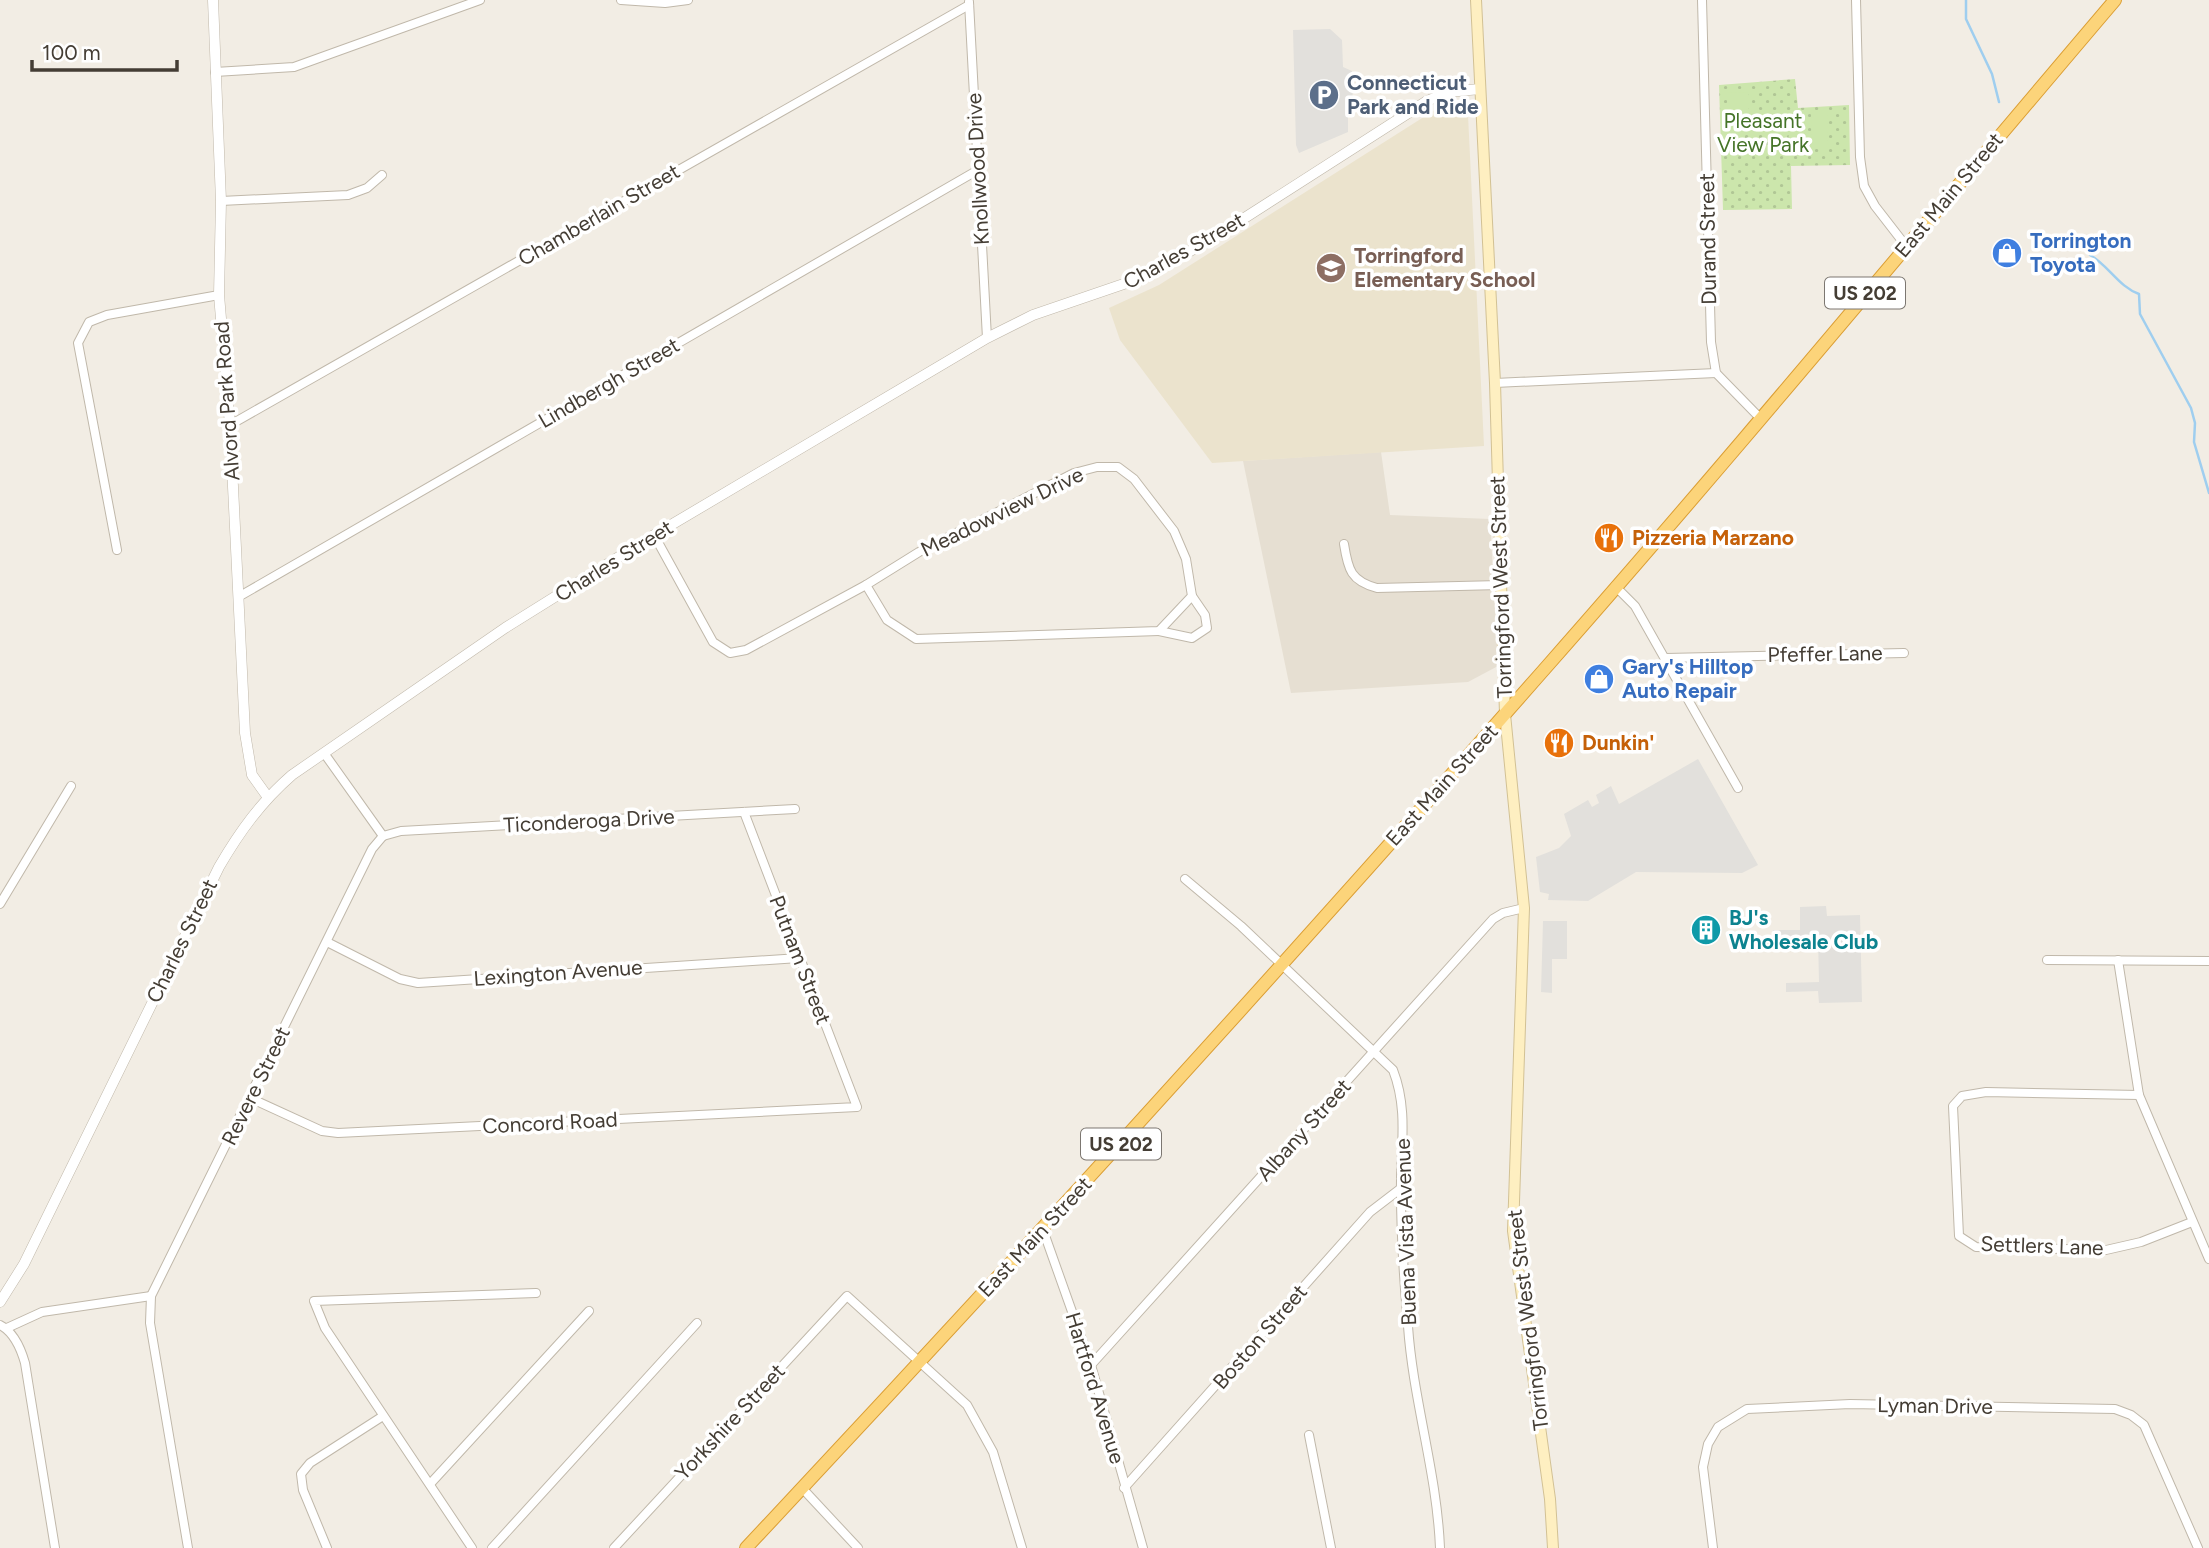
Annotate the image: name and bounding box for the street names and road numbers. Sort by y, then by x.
street label: Knollwood Drive [961,92,994,246]
street label: East Main Street [1889,127,2008,262]
street label: Chamberlain Street [514,158,684,271]
street label: Durand Street [1694,173,1721,305]
street label: Charles Street [1119,207,1249,294]
road number: US 202 [1825,278,1905,308]
street label: Alvord Park Road [208,320,245,482]
street label: Lindbergh Street [534,332,684,433]
street label: Meadowview Drive [916,461,1087,562]
street label: Torringford West Street [1484,475,1517,699]
street label: Charles Street [550,514,677,607]
street label: Pfeffer Lane [1767,640,1883,667]
street label: East Main Street [1380,719,1503,851]
street label: Ticonderoga Drive [503,804,675,837]
street label: Charles Street [141,875,222,1007]
street label: Putnam Street [764,892,837,1028]
street label: Lexington Avenue [473,954,643,991]
street label: Revere Street [216,1022,295,1149]
street label: Albany Street [1251,1074,1356,1186]
street label: Concord Road [482,1106,618,1139]
road number: US 202 [1081,1128,1161,1160]
street label: Buena Vista Avenue [1390,1138,1421,1326]
street label: East Main Street [973,1171,1097,1302]
street label: Torringford West Street [1502,1208,1553,1432]
street label: Settlers Lane [1980,1231,2104,1260]
street label: Boston Street [1207,1279,1312,1394]
street label: Hartford Avenue [1061,1309,1130,1467]
street label: Yorkshire Street [669,1358,790,1485]
street label: Lyman Drive [1877,1392,1993,1419]

